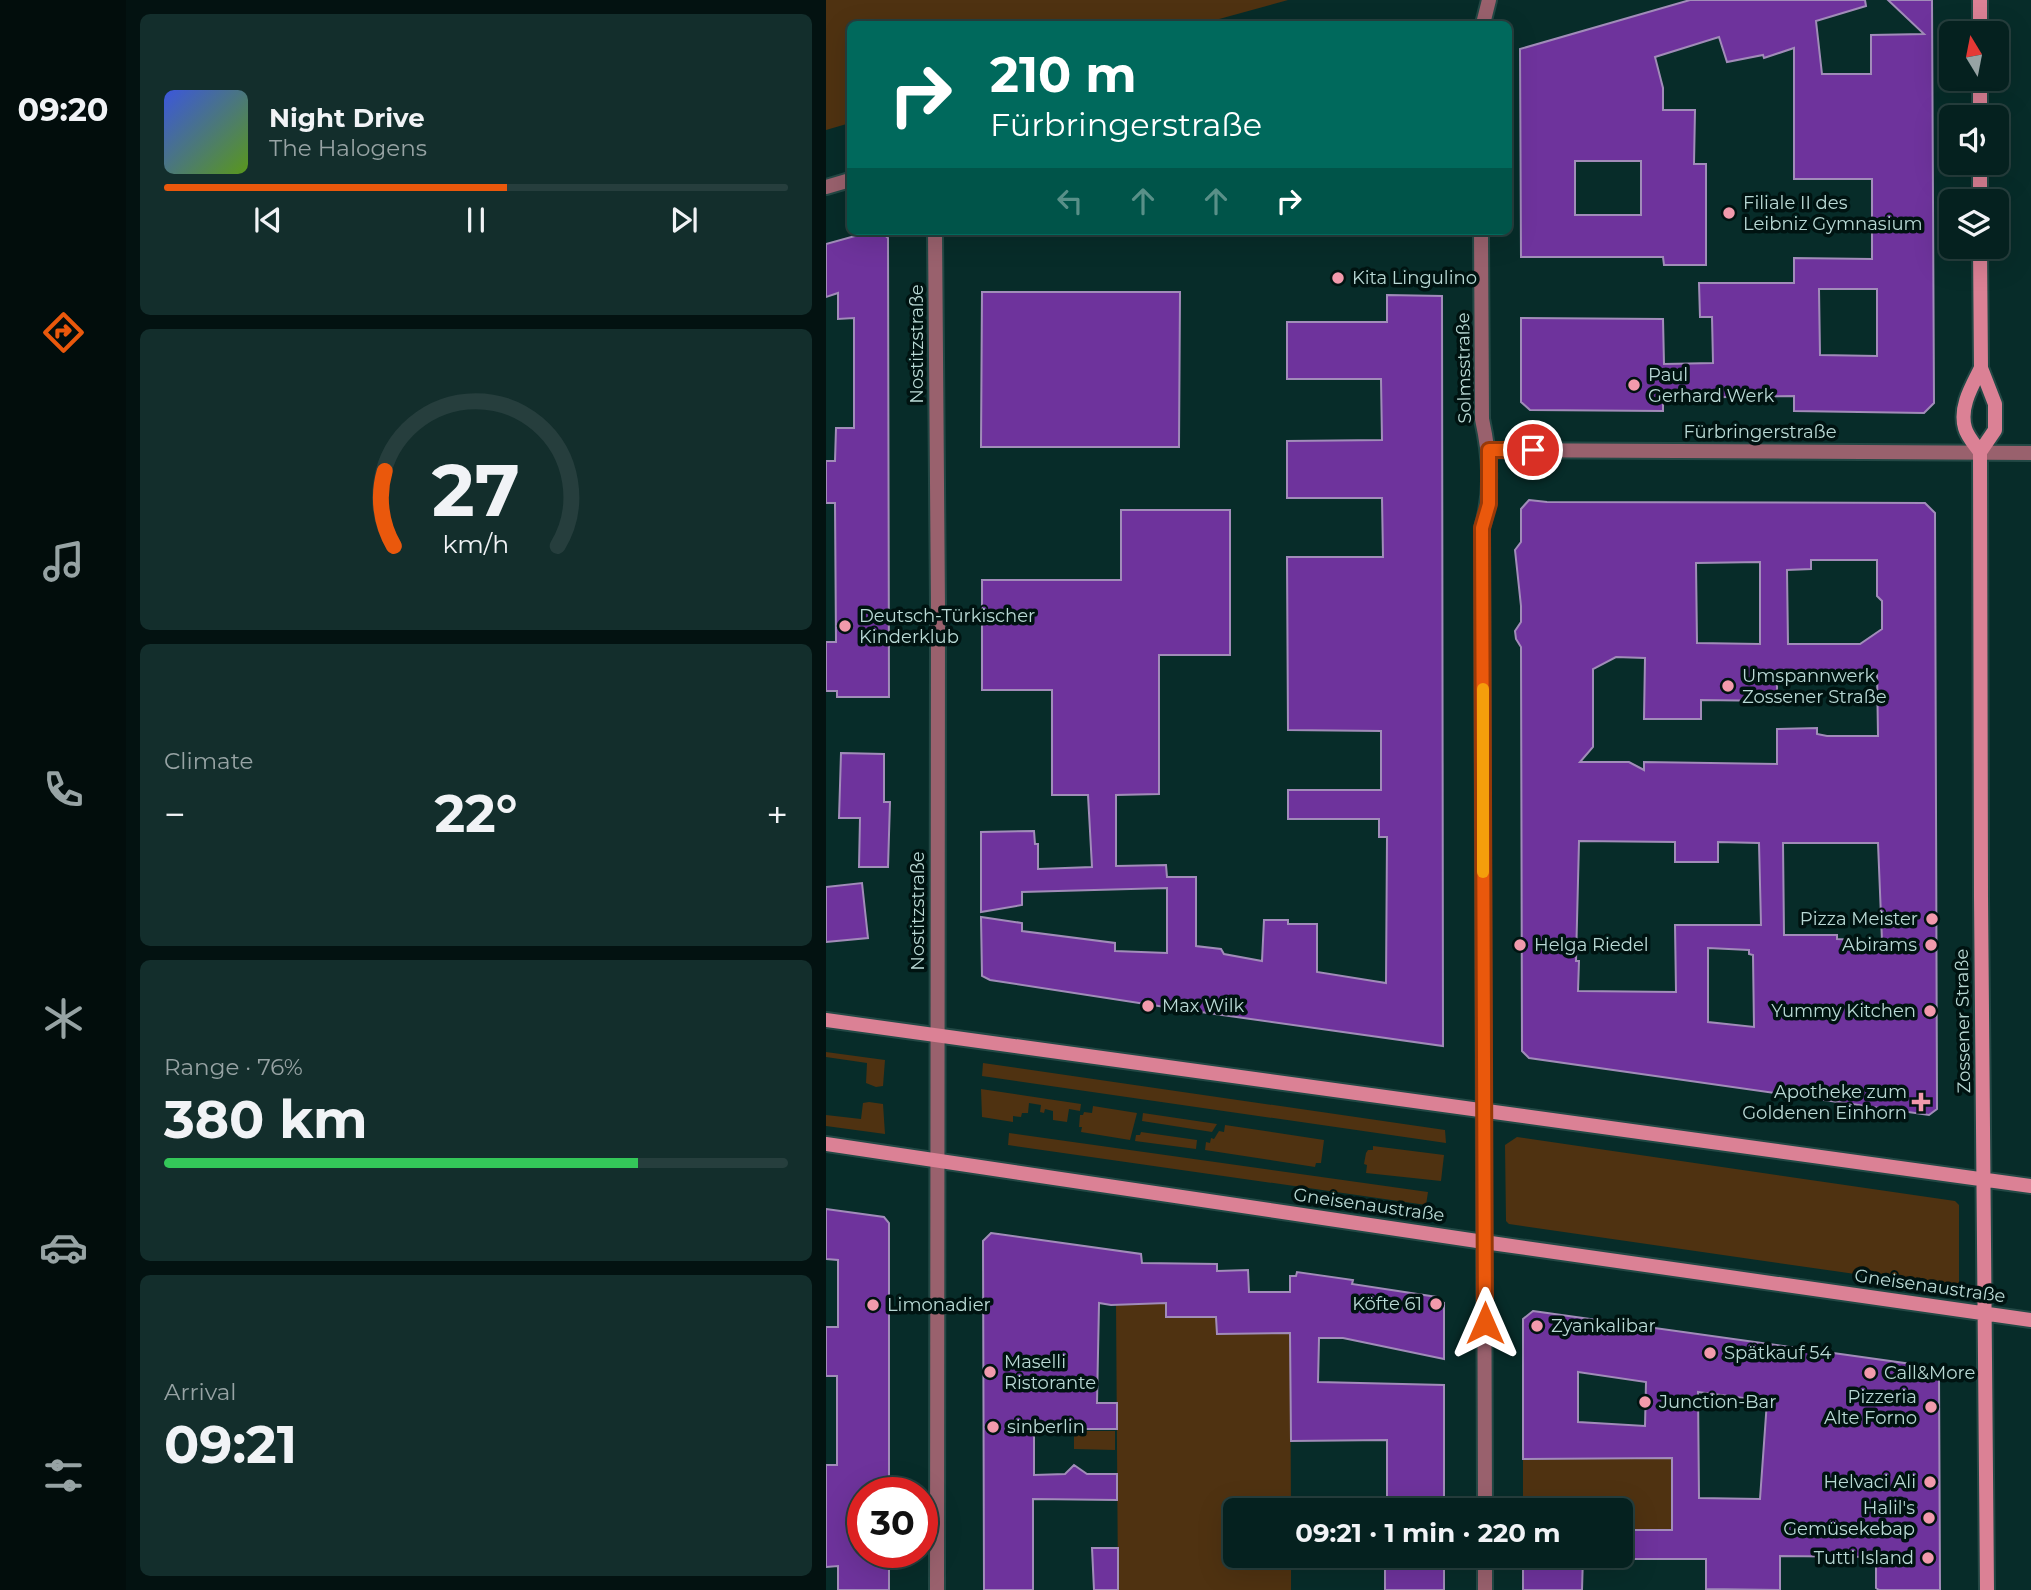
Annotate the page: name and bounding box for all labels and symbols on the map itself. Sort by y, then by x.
north arrow [1939,21,2009,91]
place label: Filiale II des Leibniz Gymnasium [1743,192,1923,235]
marker: Filiale II des Leibniz Gymnasium [1721,205,1737,221]
place label: Kita Lingulino [1352,267,1477,289]
marker: Kita Lingulino [1330,270,1346,286]
street label: Nostitzstraße [906,284,928,404]
street label: Solmsstraße [1452,312,1476,424]
place label: Paul Gerhard Werk [1648,364,1775,407]
marker: Paul Gerhard Werk [1626,377,1642,393]
pin [1503,420,1563,480]
street label: Fürbringerstraße [1683,421,1837,443]
place label: Deutsch-Türkischer Kinderklub [859,605,1035,648]
marker: Deutsch-Türkischer Kinderklub [837,618,853,634]
place label: Umspannwerk Zossener Straße [1742,665,1887,708]
marker: Umspannwerk Zossener Straße [1720,678,1736,694]
street label: Nostitzstraße [907,851,929,971]
place label: Pizza Meister [1800,908,1918,930]
marker: Pizza Meister [1924,911,1940,927]
place label: Helga Riedel [1534,934,1649,956]
place label: Abirams [1842,934,1917,956]
marker: Helga Riedel [1512,937,1528,953]
marker: Abirams [1923,937,1939,953]
street label: Zossener Straße [1951,948,1975,1093]
place label: Max Wilk [1162,995,1245,1017]
marker: Max Wilk [1140,998,1156,1014]
place label: Yummy Kitchen [1771,1000,1916,1022]
marker: Yummy Kitchen [1922,1003,1938,1019]
place label: Apotheke zum Goldenen Einhorn [1742,1081,1907,1124]
marker: Apotheke zum Goldenen Einhorn [1913,1094,1929,1110]
street label: Gneisenaustraße [1292,1183,1446,1227]
street label: Gneisenaustraße [1853,1264,2007,1308]
position arrow [1448,1286,1522,1360]
place label: Köfte 61 [1352,1293,1422,1315]
place label: Limonadier [887,1294,991,1316]
marker: Köfte 61 [1428,1296,1444,1312]
marker: Limonadier [865,1297,881,1313]
place label: Zyankalibar [1551,1315,1656,1337]
marker: Zyankalibar [1529,1318,1545,1334]
place label: Spätkauf 54 [1724,1342,1831,1364]
marker: Spätkauf 54 [1702,1345,1718,1361]
place label: Maselli Ristorante [1004,1351,1096,1394]
place label: Call&More [1884,1362,1975,1384]
marker: Maselli Ristorante [982,1364,998,1380]
marker: Call&More [1862,1365,1878,1381]
place label: Pizzeria Alte Forno [1824,1386,1917,1429]
place label: Junction-Bar [1658,1391,1776,1413]
marker: Junction-Bar [1637,1394,1653,1410]
marker: Pizzeria Alte Forno [1923,1399,1939,1415]
place label: sinberlin [1007,1416,1085,1438]
marker: sinberlin [985,1419,1001,1435]
place label: Helvaci Ali [1823,1471,1916,1493]
marker: Helvaci Ali [1922,1474,1938,1490]
speed limit sign: 30 [847,1477,938,1568]
place label: Halil's Gemüsekebap [1783,1497,1915,1540]
marker: Halil's Gemüsekebap [1921,1510,1937,1526]
place label: Tutti Island [1814,1547,1914,1569]
marker: Tutti Island [1920,1550,1936,1566]

